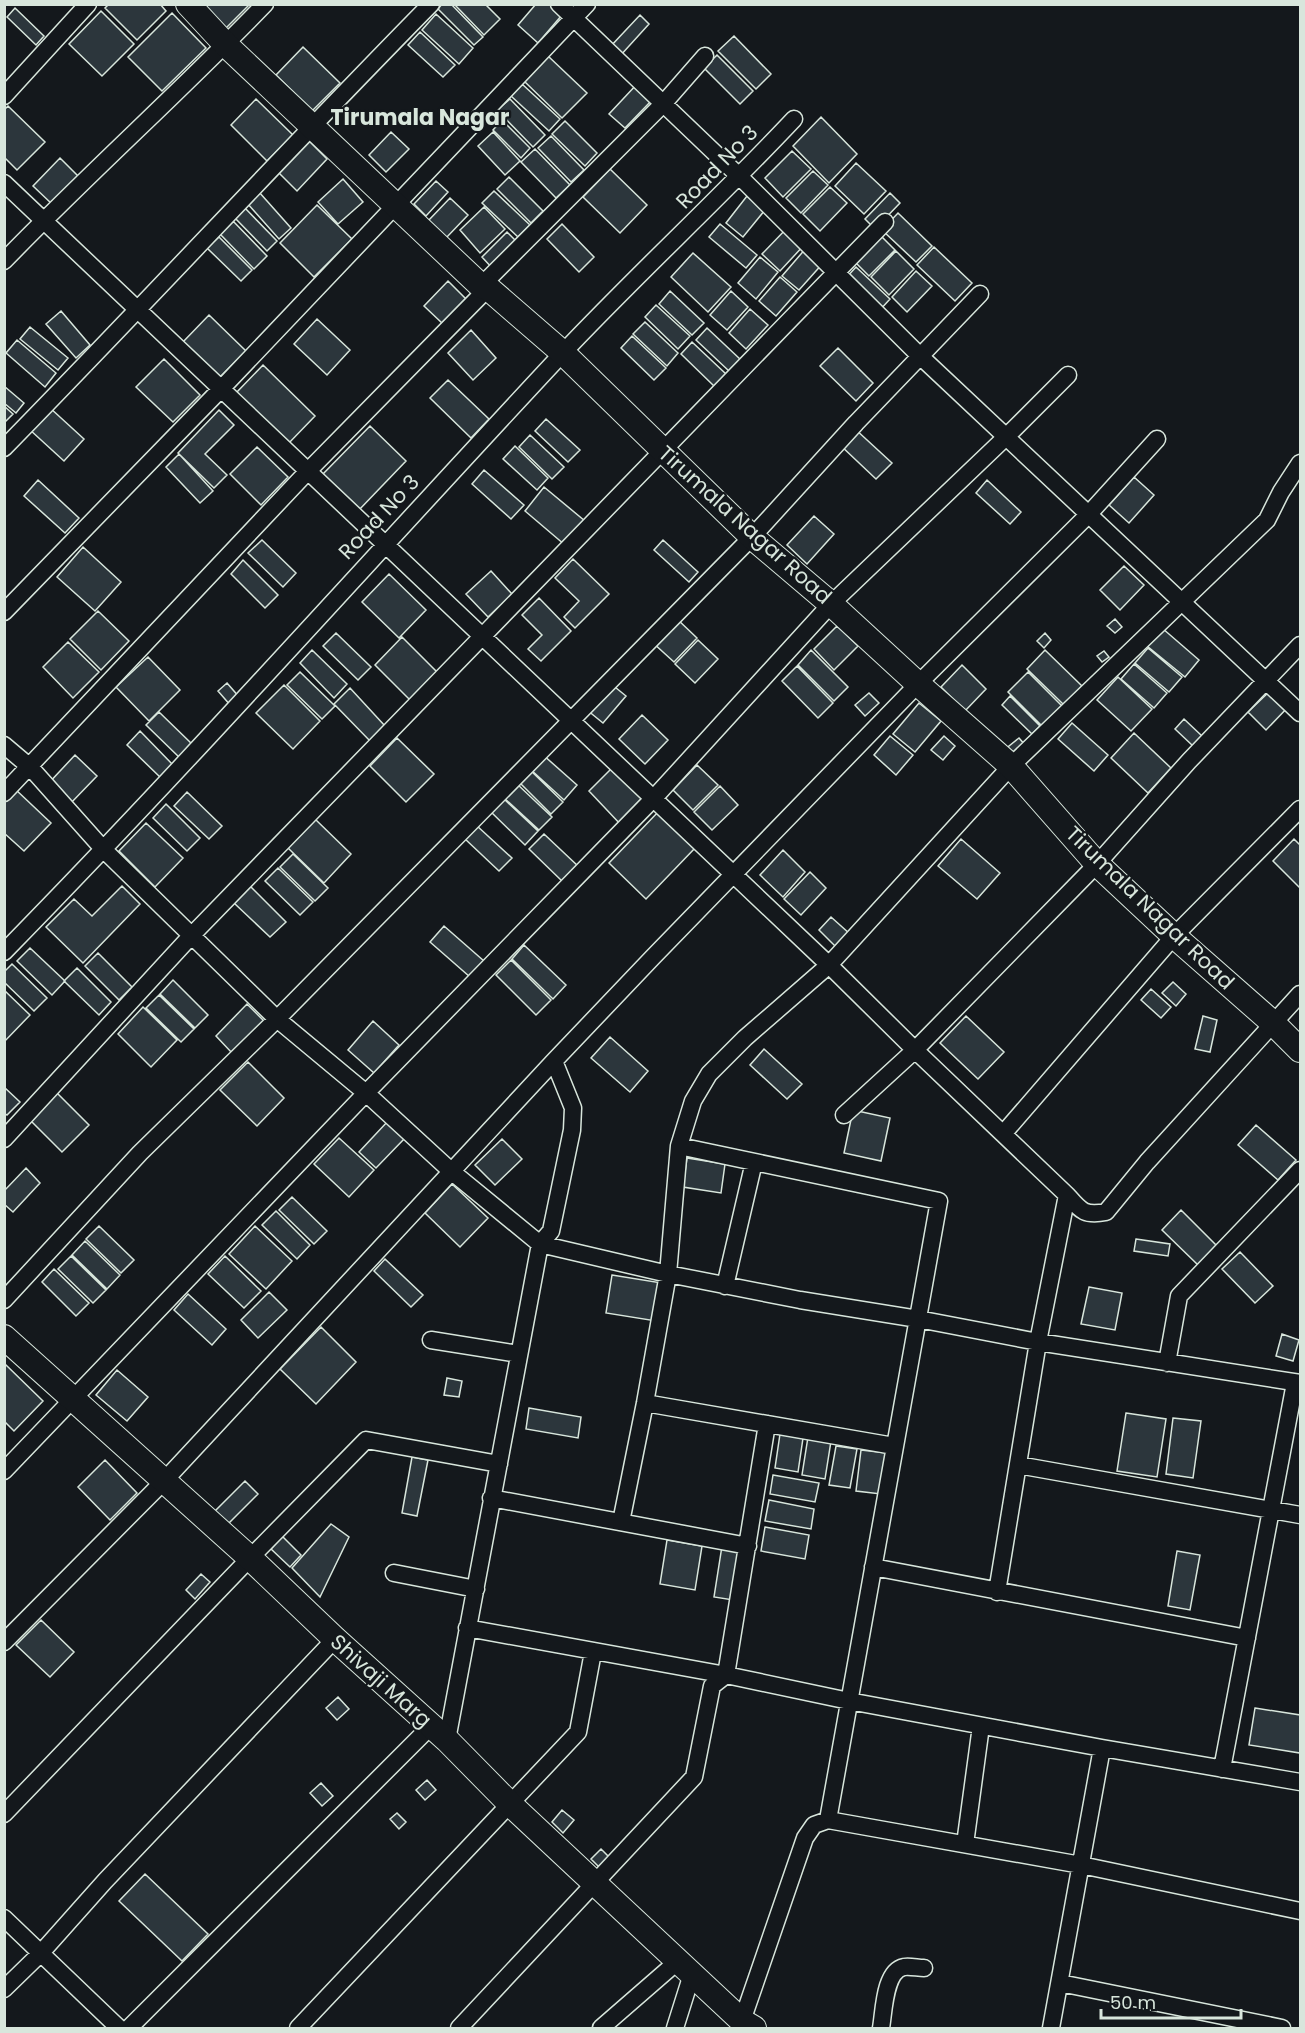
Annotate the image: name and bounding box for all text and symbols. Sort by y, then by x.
district label: Tirumala Nagar [331,102,509,133]
street label: Road No 3 [669,118,764,215]
street label: Tirumala Nagar Road [652,439,838,610]
street label: Road No 3 [332,468,426,565]
street label: Tirumala Nagar Road [1060,819,1241,996]
street label: Shivaji Marg [324,1627,438,1734]
scale bar [1101,1982,1240,2020]
text: 50 m [1110,1990,1156,2015]

